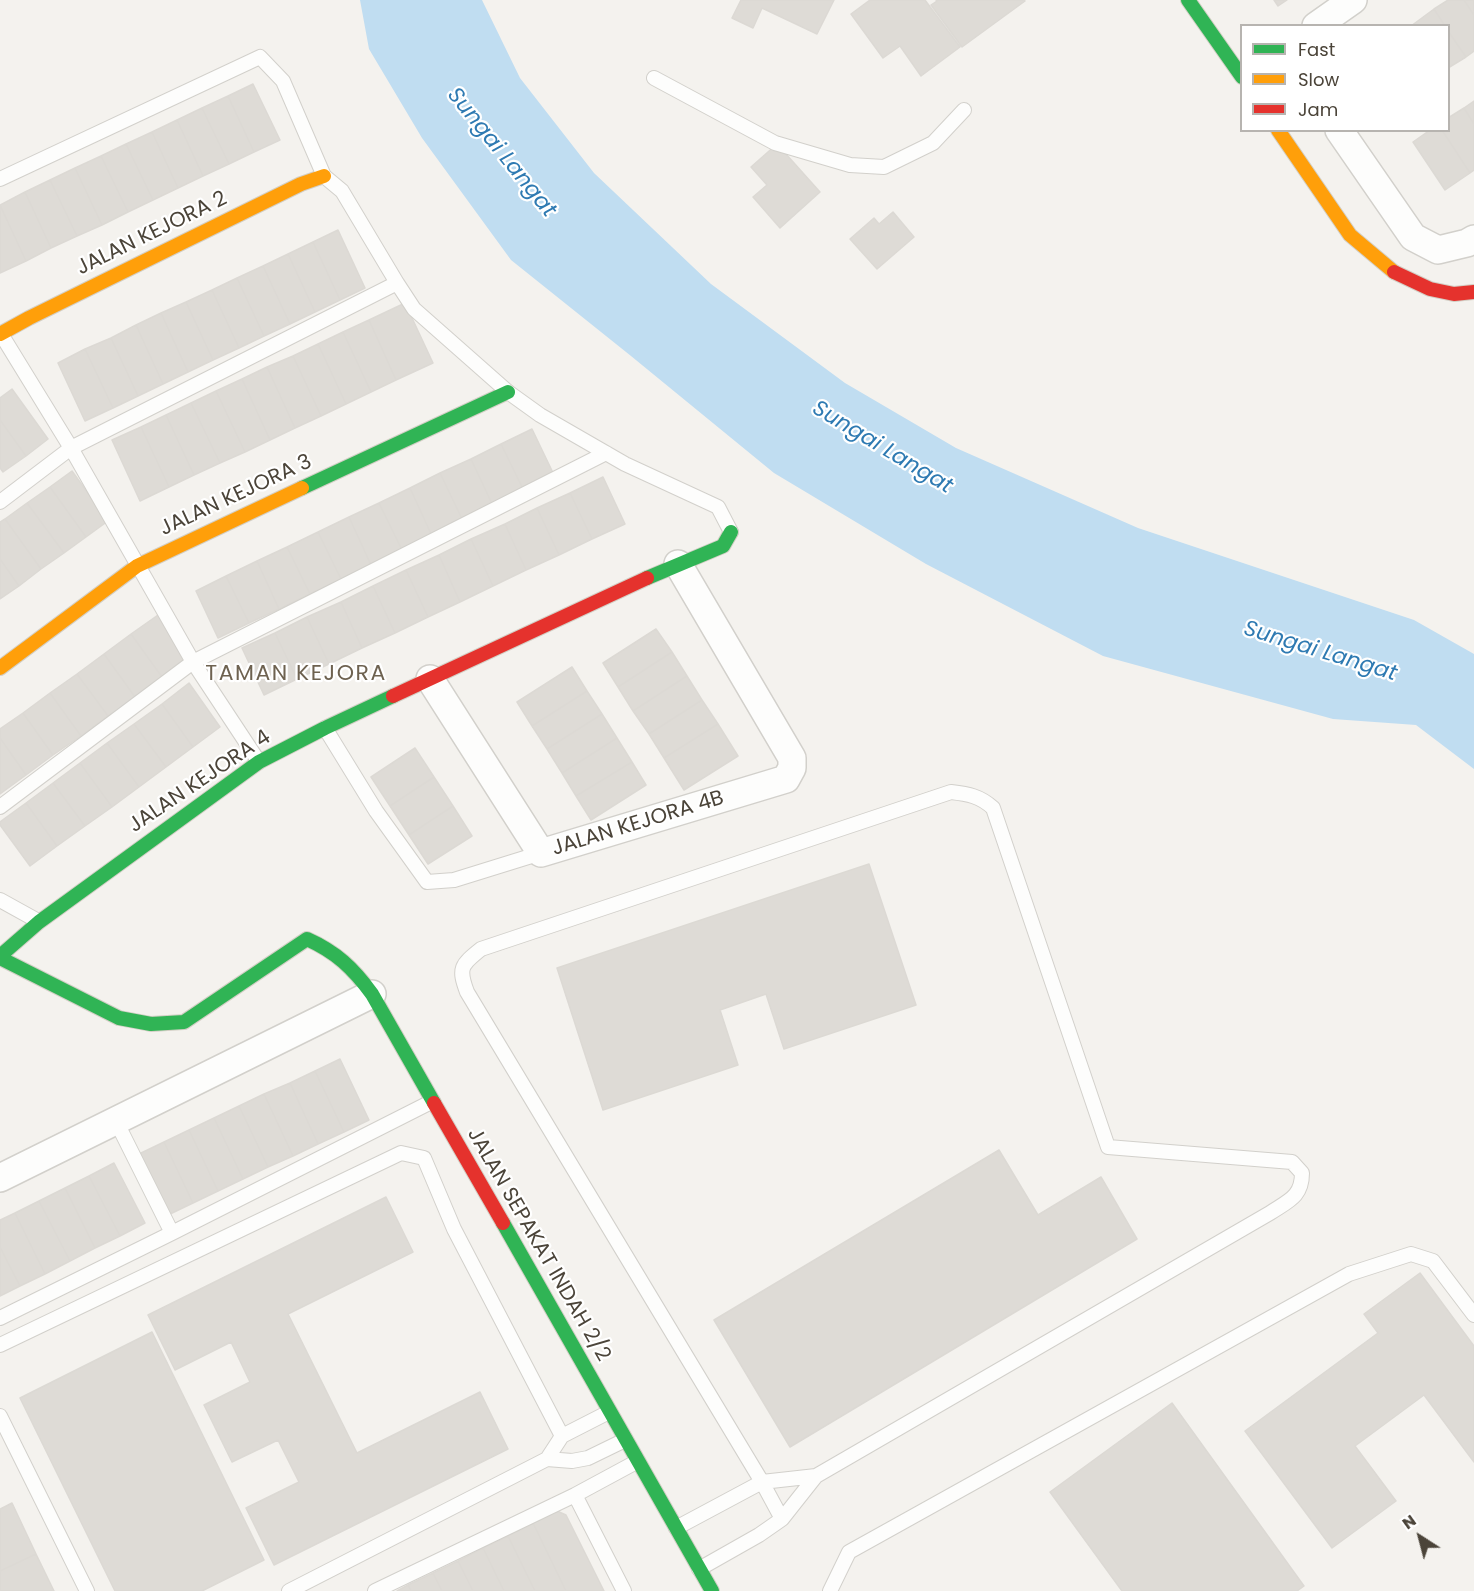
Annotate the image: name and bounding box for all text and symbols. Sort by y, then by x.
legend [1240,24,1450,132]
text: Fast [1298,37,1335,62]
text: Slow [1298,67,1339,92]
water label: Sungai Langat [441,83,561,223]
text: Jam [1298,97,1338,122]
street label: JALAN KEJORA 2 [73,187,231,281]
water label: Sungai Langat [807,396,957,500]
street label: JALAN KEJORA 3 [156,450,316,542]
water label: Sungai Langat [1240,616,1400,688]
district label: TAMAN KEJORA [205,661,387,687]
street label: JALAN KEJORA 4 [124,725,276,839]
street label: JALAN KEJORA 4B [549,786,727,862]
street label: JALAN SEPAKAT INDAH 2/2 [461,1124,615,1366]
north arrow [1390,1507,1450,1567]
text: N [1397,1509,1421,1535]

